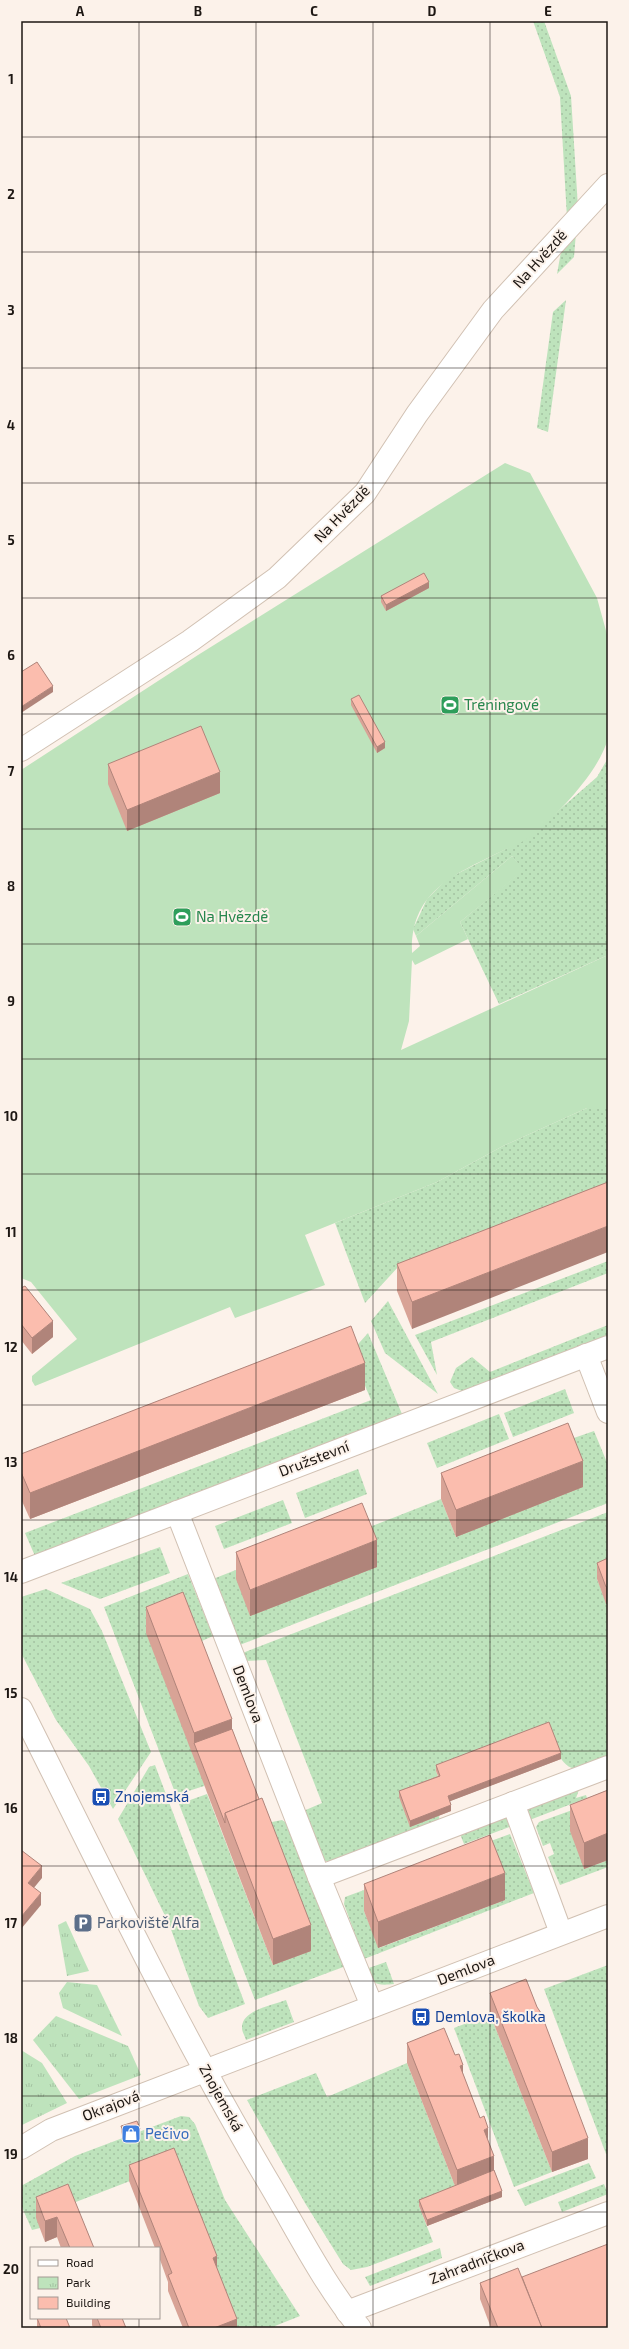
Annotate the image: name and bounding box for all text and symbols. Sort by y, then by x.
text: A [76,3,85,19]
text: B [194,3,202,19]
text: C [310,3,318,19]
text: D [428,3,437,19]
text: E [544,3,552,19]
text: 1 [8,71,14,87]
text: 2 [7,186,15,202]
street label: Na Hvězdě [508,225,570,291]
text: 3 [7,302,15,318]
text: 4 [7,417,15,433]
street label: Na Hvězdě [310,481,373,546]
text: 5 [7,532,15,548]
text: 6 [7,647,15,663]
sports icon: Tréningové [439,694,461,716]
place label: Tréningové [464,695,539,713]
text: 7 [8,763,15,779]
text: 8 [7,878,15,894]
sports icon: Na Hvězdě [171,906,193,928]
place label: Na Hvězdě [196,907,268,925]
text: 9 [7,993,15,1009]
text: 10 [4,1108,18,1124]
text: 11 [5,1224,17,1240]
text: 12 [4,1339,18,1355]
street label: Družstevní [276,1436,353,1480]
text: 13 [5,1454,18,1470]
text: 14 [4,1569,18,1585]
street label: Demlova [230,1662,268,1725]
text: 15 [5,1685,17,1701]
bus stop icon: Znojemská [90,1786,112,1808]
place label: Znojemská [115,1787,189,1806]
text: 16 [4,1800,18,1816]
parking icon: Parkoviště Alfa [72,1912,94,1934]
place label: Parkoviště Alfa [97,1913,200,1931]
text: 17 [5,1915,17,1931]
street label: Demlova [434,1950,497,1988]
bus stop icon: Demlova, školka [410,2006,432,2028]
place label: Demlova, školka [435,2007,546,2025]
text: 18 [4,2030,18,2046]
street label: Znojemská [195,2061,248,2135]
street label: Okrajová [79,2086,142,2125]
shop icon: Pečivo [120,2123,142,2145]
place label: Pečivo [145,2124,189,2142]
text: 19 [4,2146,18,2162]
street label: Zahradníčkova [427,2235,527,2287]
legend [30,2247,160,2319]
text: Road [66,2255,94,2269]
text: 20 [3,2261,19,2277]
text: Park [66,2275,91,2289]
text: Building [66,2295,111,2309]

